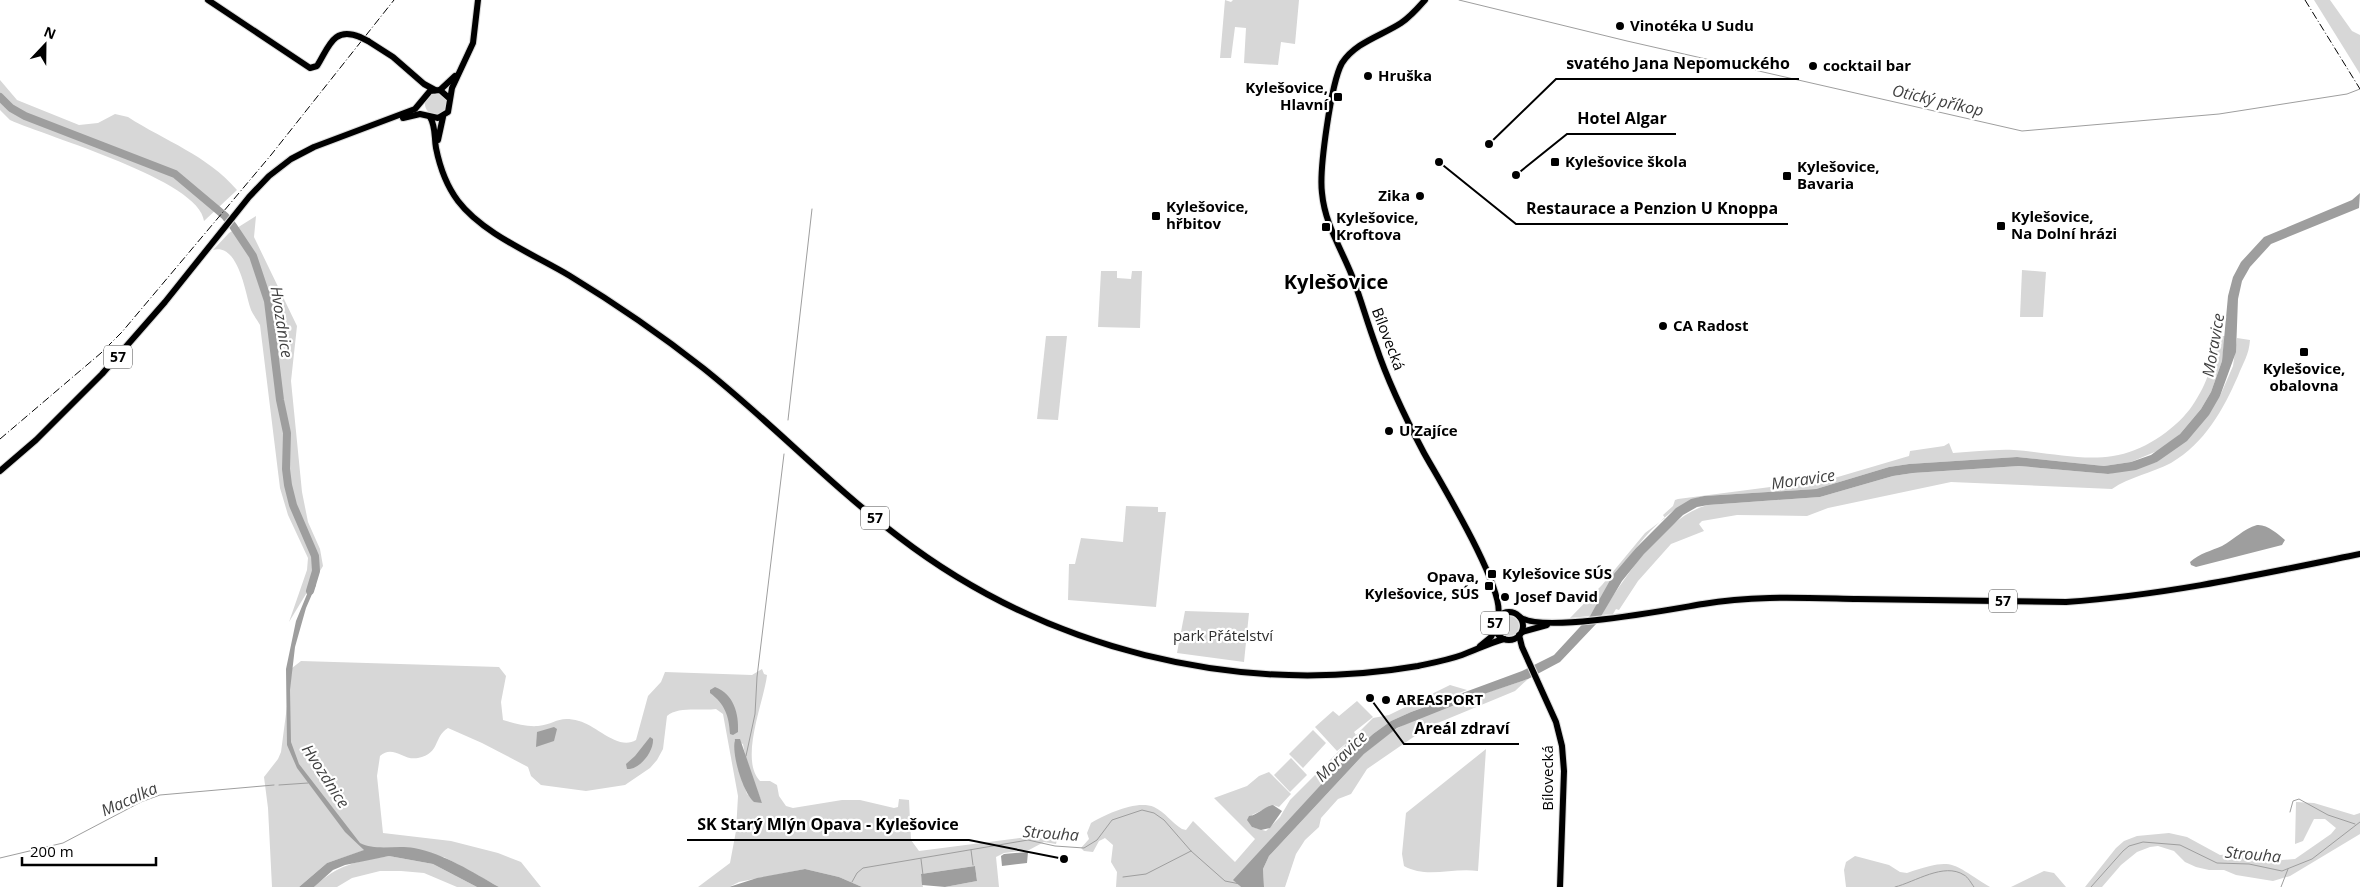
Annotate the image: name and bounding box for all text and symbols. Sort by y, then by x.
place label: Vinotéka U Sudu [1630,15,1754,35]
north arrow [20,20,70,70]
marker: Vinotéka U Sudu [1614,20,1626,32]
text: N [41,22,59,43]
callout: svatého Jana Nepomuckého [1556,48,1799,79]
text: svatého Jana Nepomuckého [1566,52,1790,74]
place label: cocktail bar [1823,55,1911,75]
marker: cocktail bar [1807,60,1819,72]
place label: Hruška [1378,65,1432,85]
marker: Hruška [1362,70,1374,82]
place label: Kylešovice, Hlavní [1245,77,1329,114]
water label: Otický příkop [1890,79,1986,121]
marker: Kylešovice, Hlavní [1332,91,1344,103]
callout: Hotel Algar [1567,103,1676,134]
text: Hotel Algar [1577,107,1667,129]
place label: Kylešovice škola [1565,151,1687,171]
marker: Kylešovice škola [1549,156,1561,168]
place label: Kylešovice, Bavaria [1797,156,1880,193]
marker: Kylešovice, Bavaria [1781,170,1793,182]
place label: Zika [1378,185,1410,205]
marker: Zika [1414,190,1426,202]
callout: Restaurace a Penzion U Knoppa [1516,193,1788,224]
place label: Kylešovice, hřbitov [1166,196,1249,233]
text: Restaurace a Penzion U Knoppa [1526,197,1778,219]
place label: Kylešovice, Na Dolní hrázi [2011,206,2117,243]
place label: Kylešovice, Kroftova [1336,207,1419,244]
marker: Kylešovice, hřbitov [1150,210,1162,222]
marker: Kylešovice, Na Dolní hrázi [1995,220,2007,232]
marker: Kylešovice, Kroftova [1320,221,1332,233]
district label: Kylešovice [1284,268,1388,295]
water label: Hvozdnice [265,285,299,359]
street label: Bílovecká [1368,304,1410,373]
water label: Moravice [2197,311,2229,379]
place label: CA Radost [1673,315,1749,335]
marker: CA Radost [1657,320,1669,332]
road number: 57 [104,346,132,368]
marker: Kylešovice, obalovna [2298,346,2310,358]
place label: Kylešovice, obalovna [2263,358,2345,395]
place label: U Zajíce [1399,420,1458,440]
marker: U Zajíce [1383,425,1395,437]
water label: Moravice [1770,464,1836,494]
road number: 57 [861,506,889,530]
place label: Kylešovice SÚS [1502,563,1612,583]
place label: Opava, Kylešovice, SÚS [1365,566,1479,603]
marker: Kylešovice SÚS [1486,568,1498,580]
marker: Opava, Kylešovice, SÚS [1483,580,1495,592]
place label: Josef David [1513,586,1598,606]
road number: 57 [1989,590,2017,612]
marker: Josef David [1499,591,1511,603]
road number: 57 [1481,612,1509,634]
park label: park Přátelství [1173,625,1274,645]
place label: AREASPORT [1396,689,1484,709]
marker: AREASPORT [1380,694,1392,706]
callout: Areál zdraví [1404,713,1519,744]
text: Areál zdraví [1414,717,1511,739]
water label: Moravice [1310,726,1372,786]
water label: Hvozdnice [297,740,355,812]
street label: Bílovecká [1537,745,1557,811]
water label: Macalka [97,777,161,821]
callout: SK Starý Mlýn Opava - Kylešovice [687,809,969,840]
text: SK Starý Mlýn Opava - Kylešovice [697,813,959,835]
water label: Strouha [1022,820,1080,846]
scale bar [22,834,156,866]
text: 200 m [30,841,74,861]
water label: Strouha [2224,841,2282,867]

